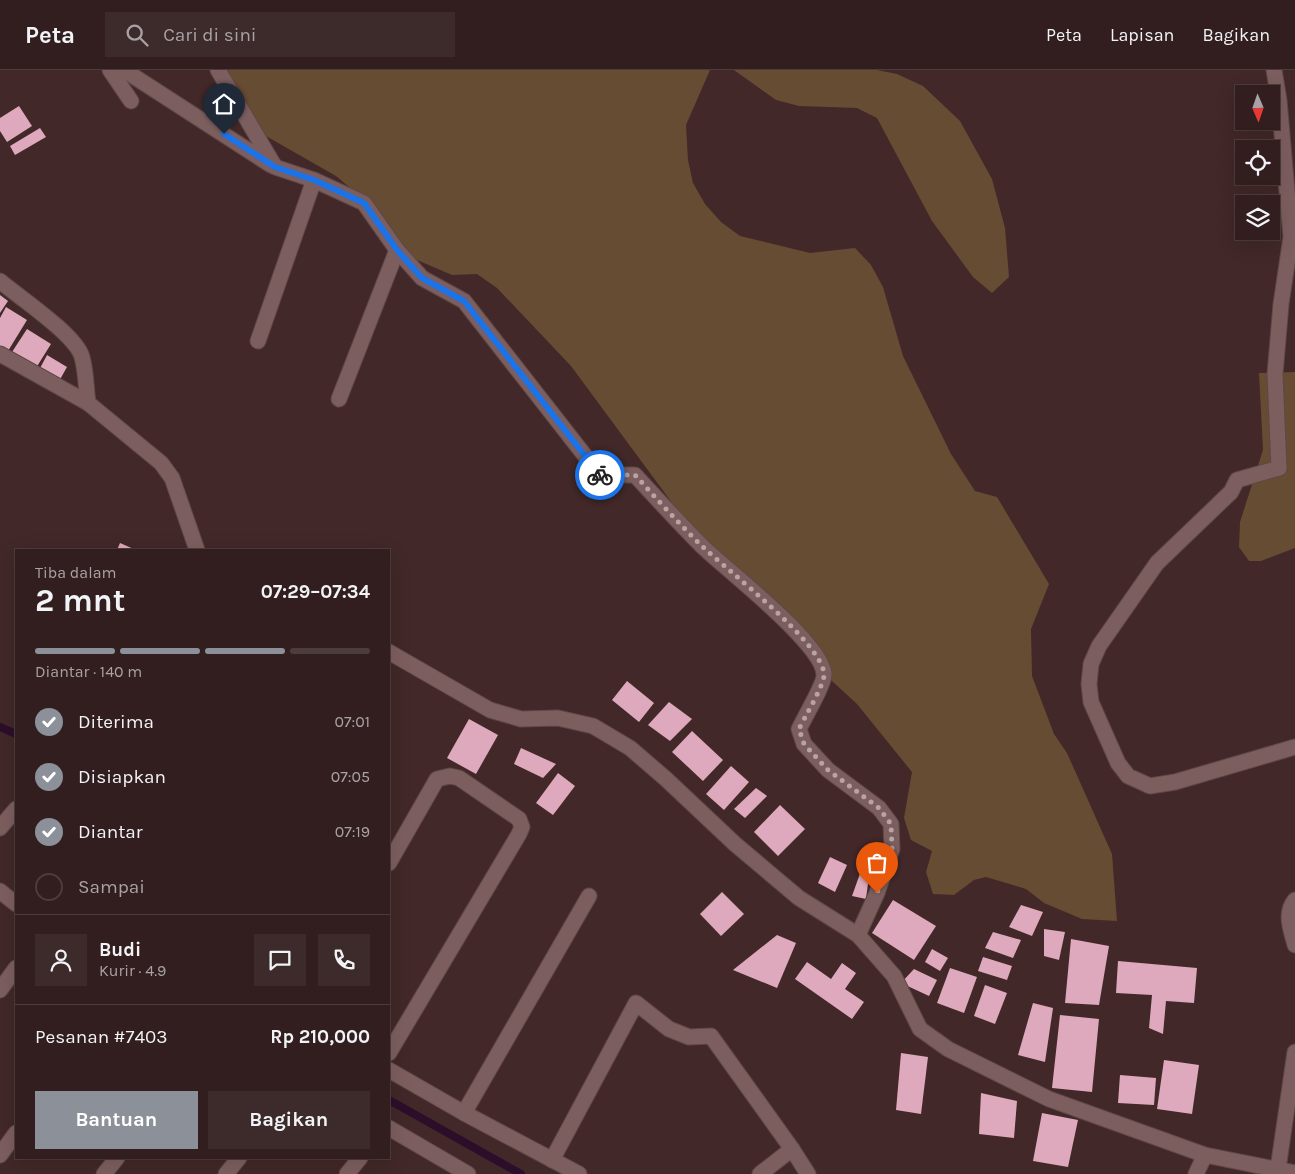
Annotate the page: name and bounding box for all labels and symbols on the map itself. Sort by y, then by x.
pin [203,83,245,134]
north arrow [1235,85,1280,130]
courier [575,450,625,500]
pin [856,842,898,893]

